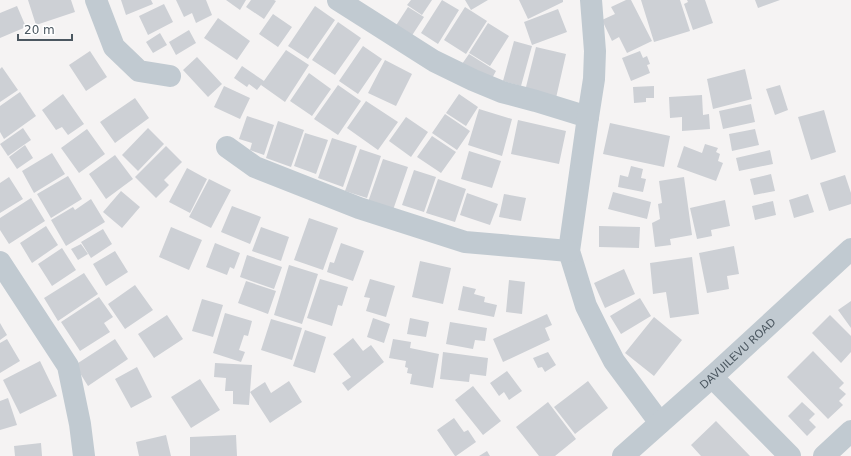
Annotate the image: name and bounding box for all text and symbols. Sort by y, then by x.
scale bar [18,16,72,42]
text: 20 m [24,23,55,37]
street label: DAVUILEVU ROAD [697,316,779,392]

